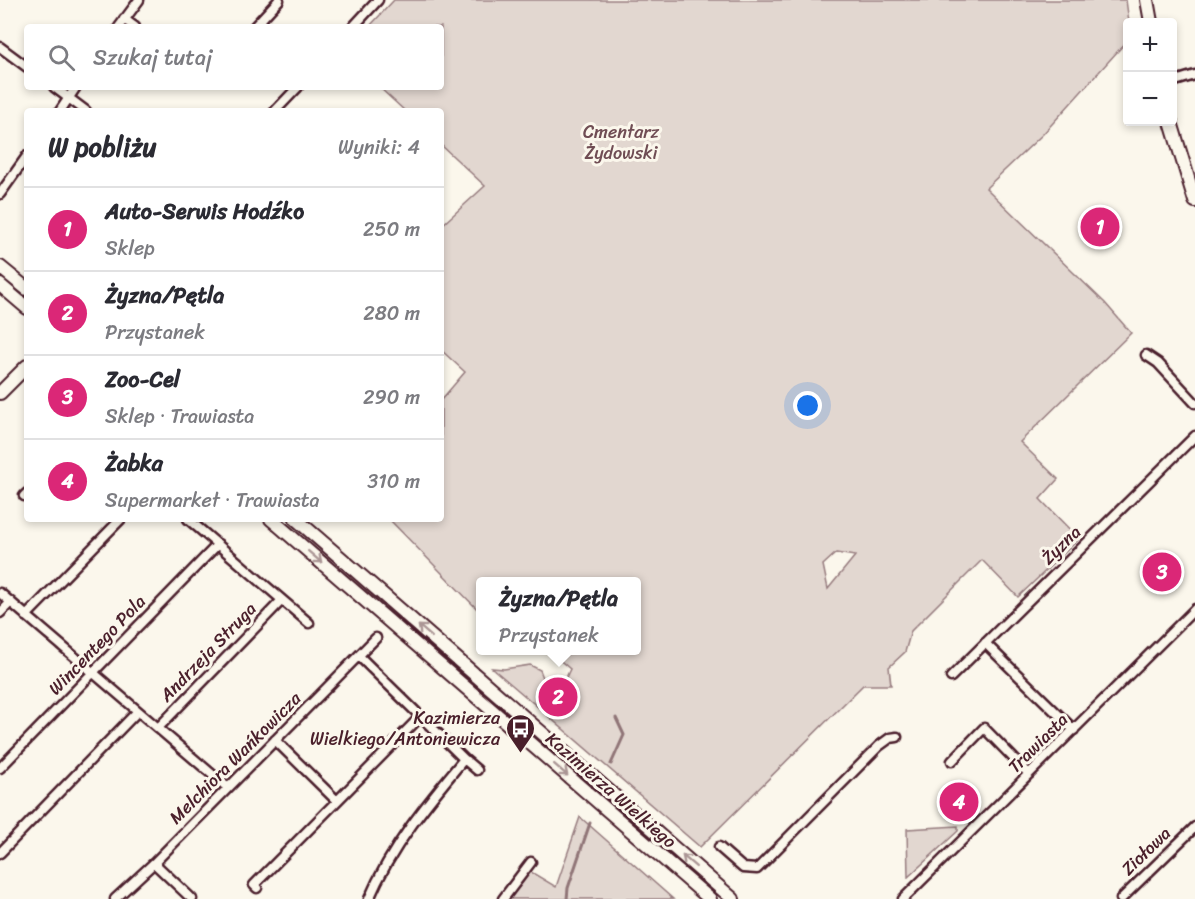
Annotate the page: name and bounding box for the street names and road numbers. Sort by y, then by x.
street label: Żyzna [1033,517,1089,573]
street label: Wincentego Pola [40,587,154,703]
street label: Andrzeja Struga [151,594,264,710]
street label: Melchiora Wańkowicza [161,683,310,832]
street label: Trawiasta [1000,705,1076,781]
street label: Kazimierza Wielkiego [538,724,684,856]
street label: Ziołowa [1113,819,1179,883]

